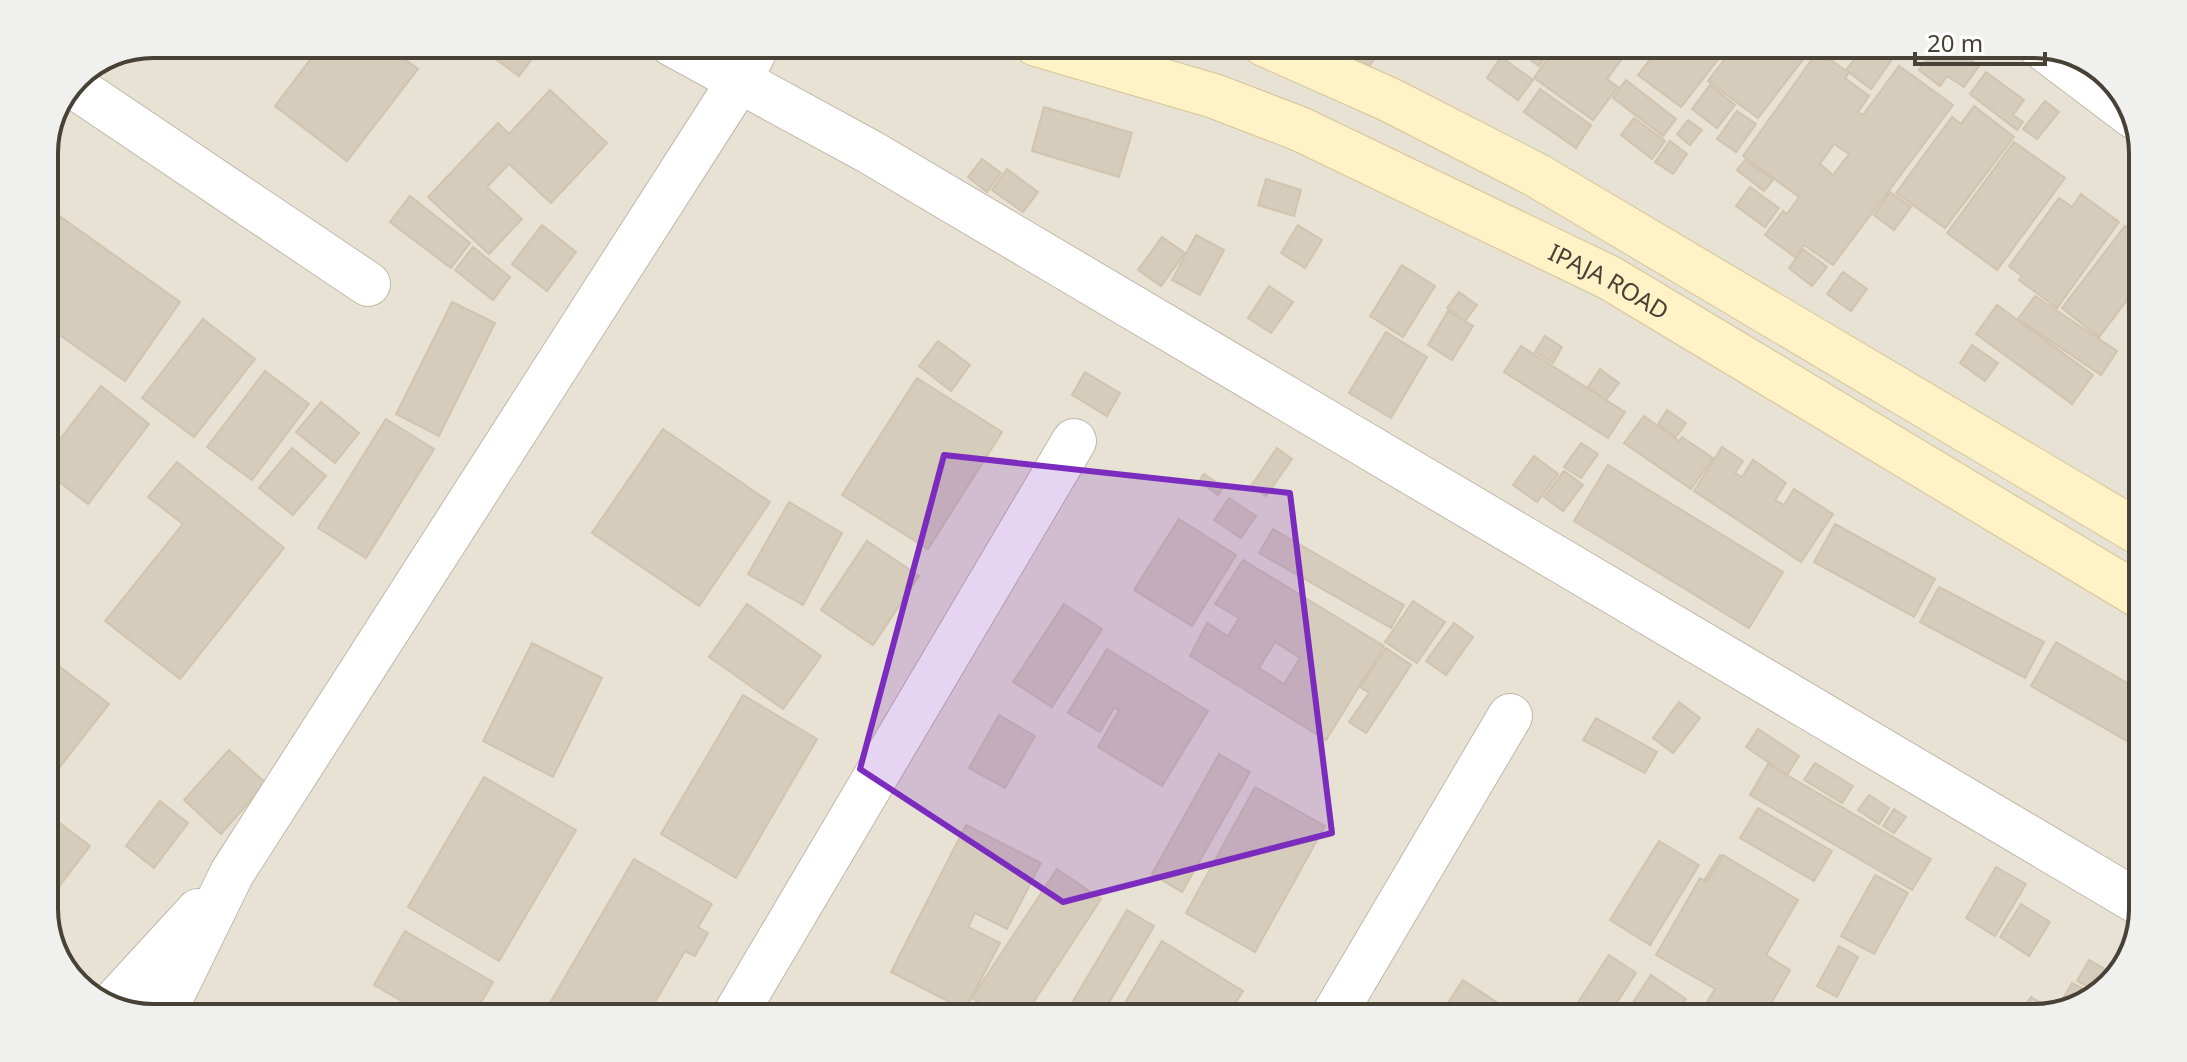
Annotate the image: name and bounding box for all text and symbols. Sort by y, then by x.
scale bar [1915,16,2045,66]
text: 20 m [1927,26,1983,59]
street label: IPAJA ROAD [1544,235,1676,326]

